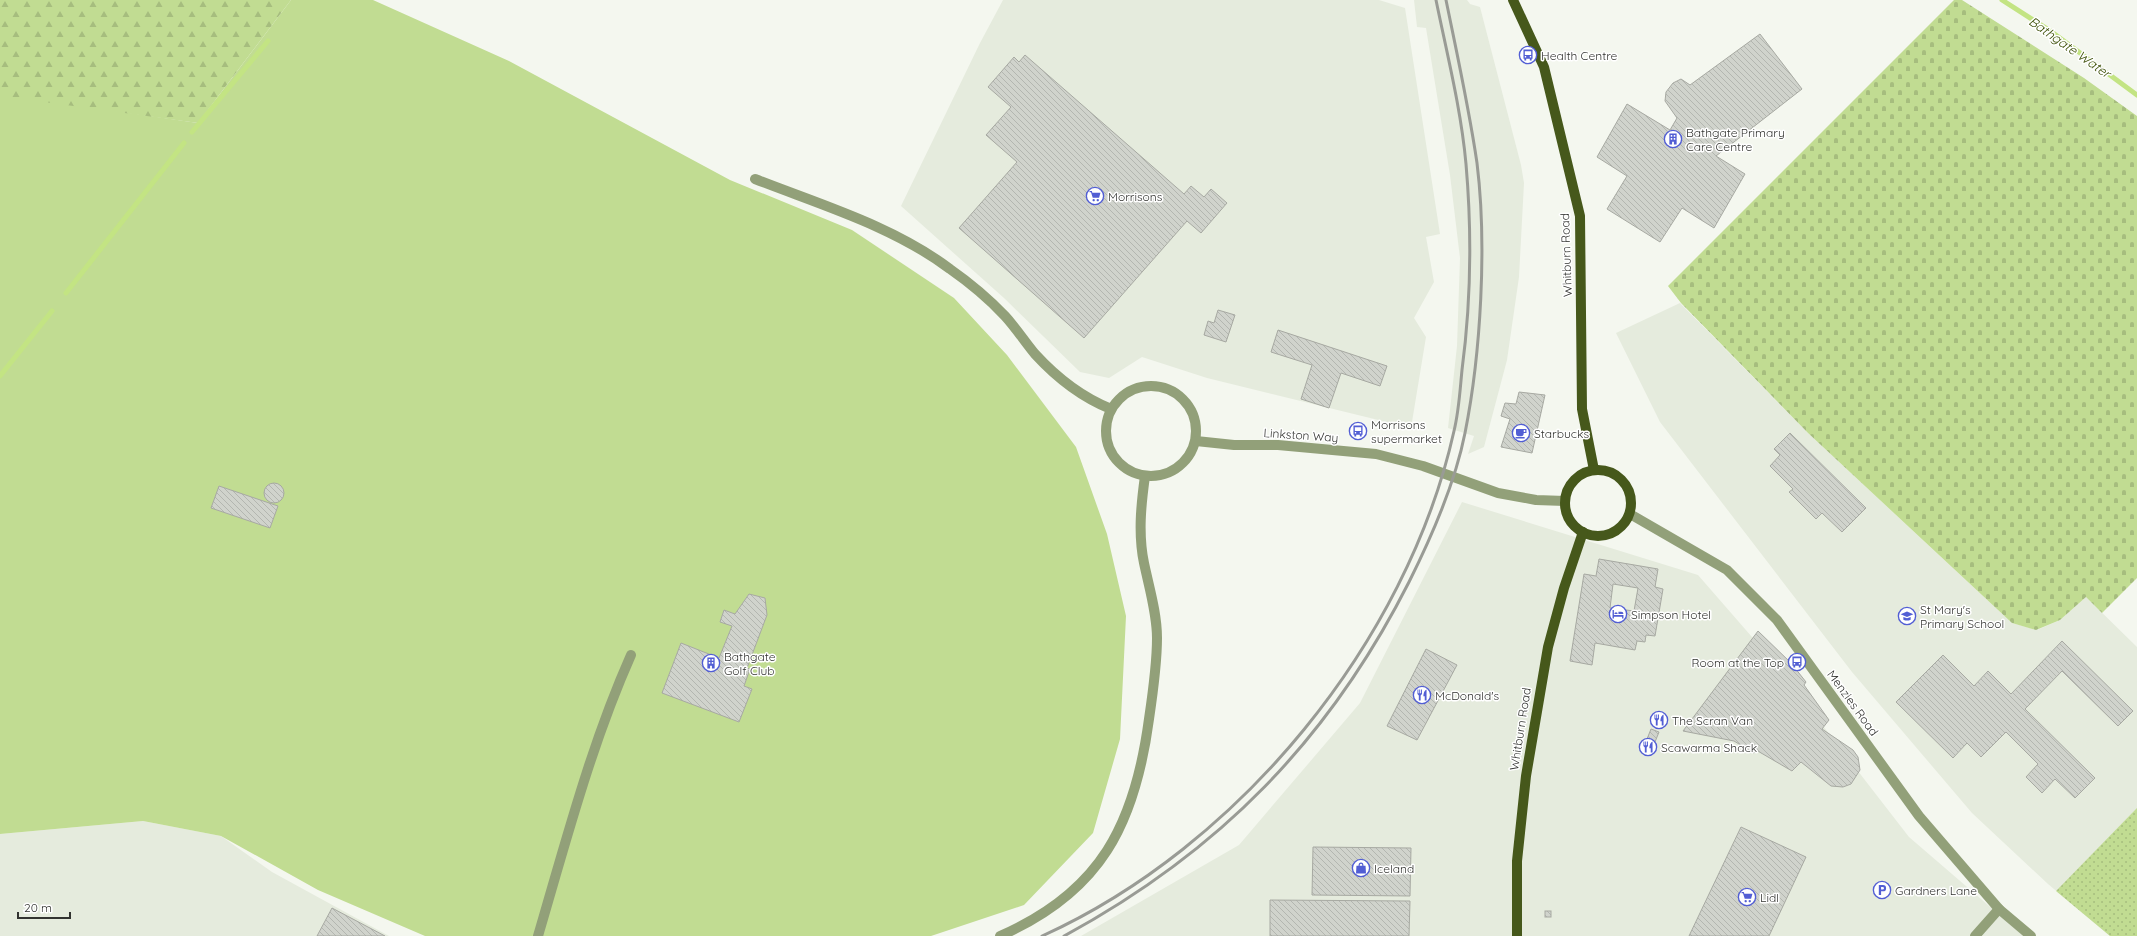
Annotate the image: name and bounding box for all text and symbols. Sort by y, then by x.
water label: Bathgate Water [2026,13,2116,82]
bus stop icon: Health Centre [1518,45,1538,65]
place label: Health Centre [1541,48,1618,63]
place label: Bathgate Primary Care Centre [1686,125,1785,154]
building icon: Bathgate Primary Care Centre [1663,129,1683,149]
supermarket icon: Morrisons [1085,186,1105,206]
place label: Morrisons [1108,189,1163,204]
street label: Whitburn Road [1557,213,1575,297]
place label: Morrisons supermarket [1371,417,1442,446]
bus stop icon: Morrisons supermarket [1348,421,1368,441]
cafe icon: Starbucks [1511,423,1531,443]
street label: Linkston Way [1263,425,1339,445]
place label: Starbucks [1534,426,1589,441]
place label: St Mary's Primary School [1920,602,2004,631]
hotel icon: Simpson Hotel [1608,604,1628,624]
school or university icon: St Mary's Primary School [1897,606,1917,626]
place label: Simpson Hotel [1631,607,1711,622]
place label: Bathgate Golf Club [724,649,776,678]
bus stop icon: Room at the Top [1787,652,1807,672]
building icon: Bathgate Golf Club [701,653,721,673]
place label: Room at the Top [1691,655,1784,670]
street label: Menzies Road [1824,667,1882,739]
restaurant icon: McDonald's [1412,685,1432,705]
street label: Whitburn Road [1506,686,1534,772]
place label: McDonald's [1435,688,1500,703]
restaurant icon: The Scran Van [1649,710,1669,730]
place label: The Scran Van [1672,713,1753,728]
restaurant icon: Scawarma Shack [1638,737,1658,757]
place label: Scawarma Shack [1661,740,1757,755]
shop icon: Iceland [1351,858,1371,878]
place label: Iceland [1374,861,1414,876]
parking icon: Gardners Lane [1872,880,1892,900]
place label: Gardners Lane [1895,883,1977,898]
supermarket icon: Lidl [1737,887,1757,907]
place label: Lidl [1760,890,1779,905]
scale bar [18,894,70,920]
text: 20 m [24,900,52,915]

